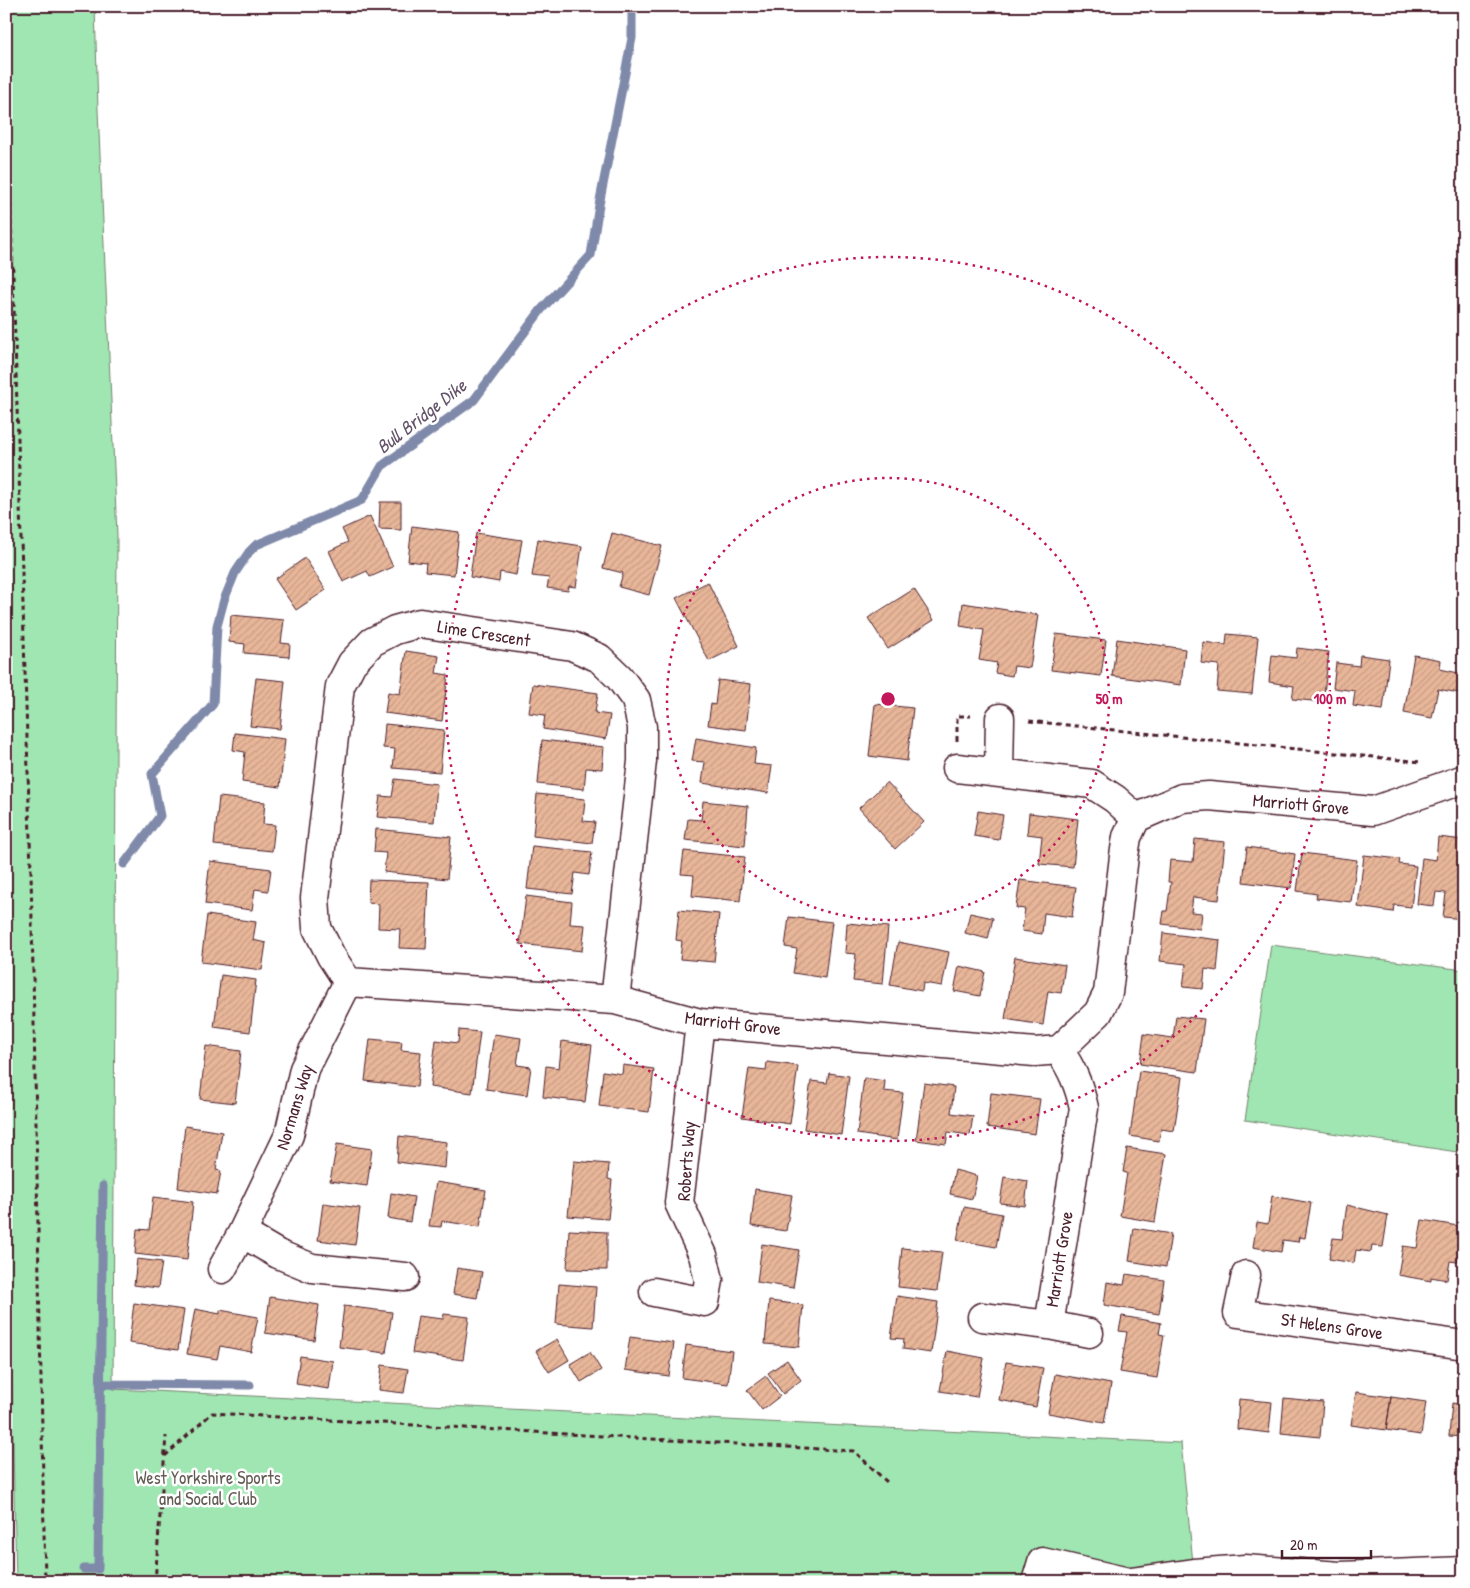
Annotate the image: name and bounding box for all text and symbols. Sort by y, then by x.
water label: Bull Bridge Dike [371,372,472,459]
street label: Lime Crescent [436,613,533,653]
text: 50 m [1096,688,1122,709]
text: 100 m [1314,688,1346,709]
centre of rings [879,690,897,708]
street label: Marriott Grove [1252,787,1350,821]
street label: Marriott Grove [684,1005,782,1041]
street label: Normans Way [269,1061,319,1153]
street label: Roberts Way [671,1120,701,1202]
street label: Marriott Grove [1039,1209,1079,1309]
street label: St Helens Grove [1279,1306,1385,1346]
park label: West Yorkshire Sports and Social Club [135,1465,281,1511]
scale bar [1282,1528,1371,1560]
text: 20 m [1290,1534,1317,1555]

